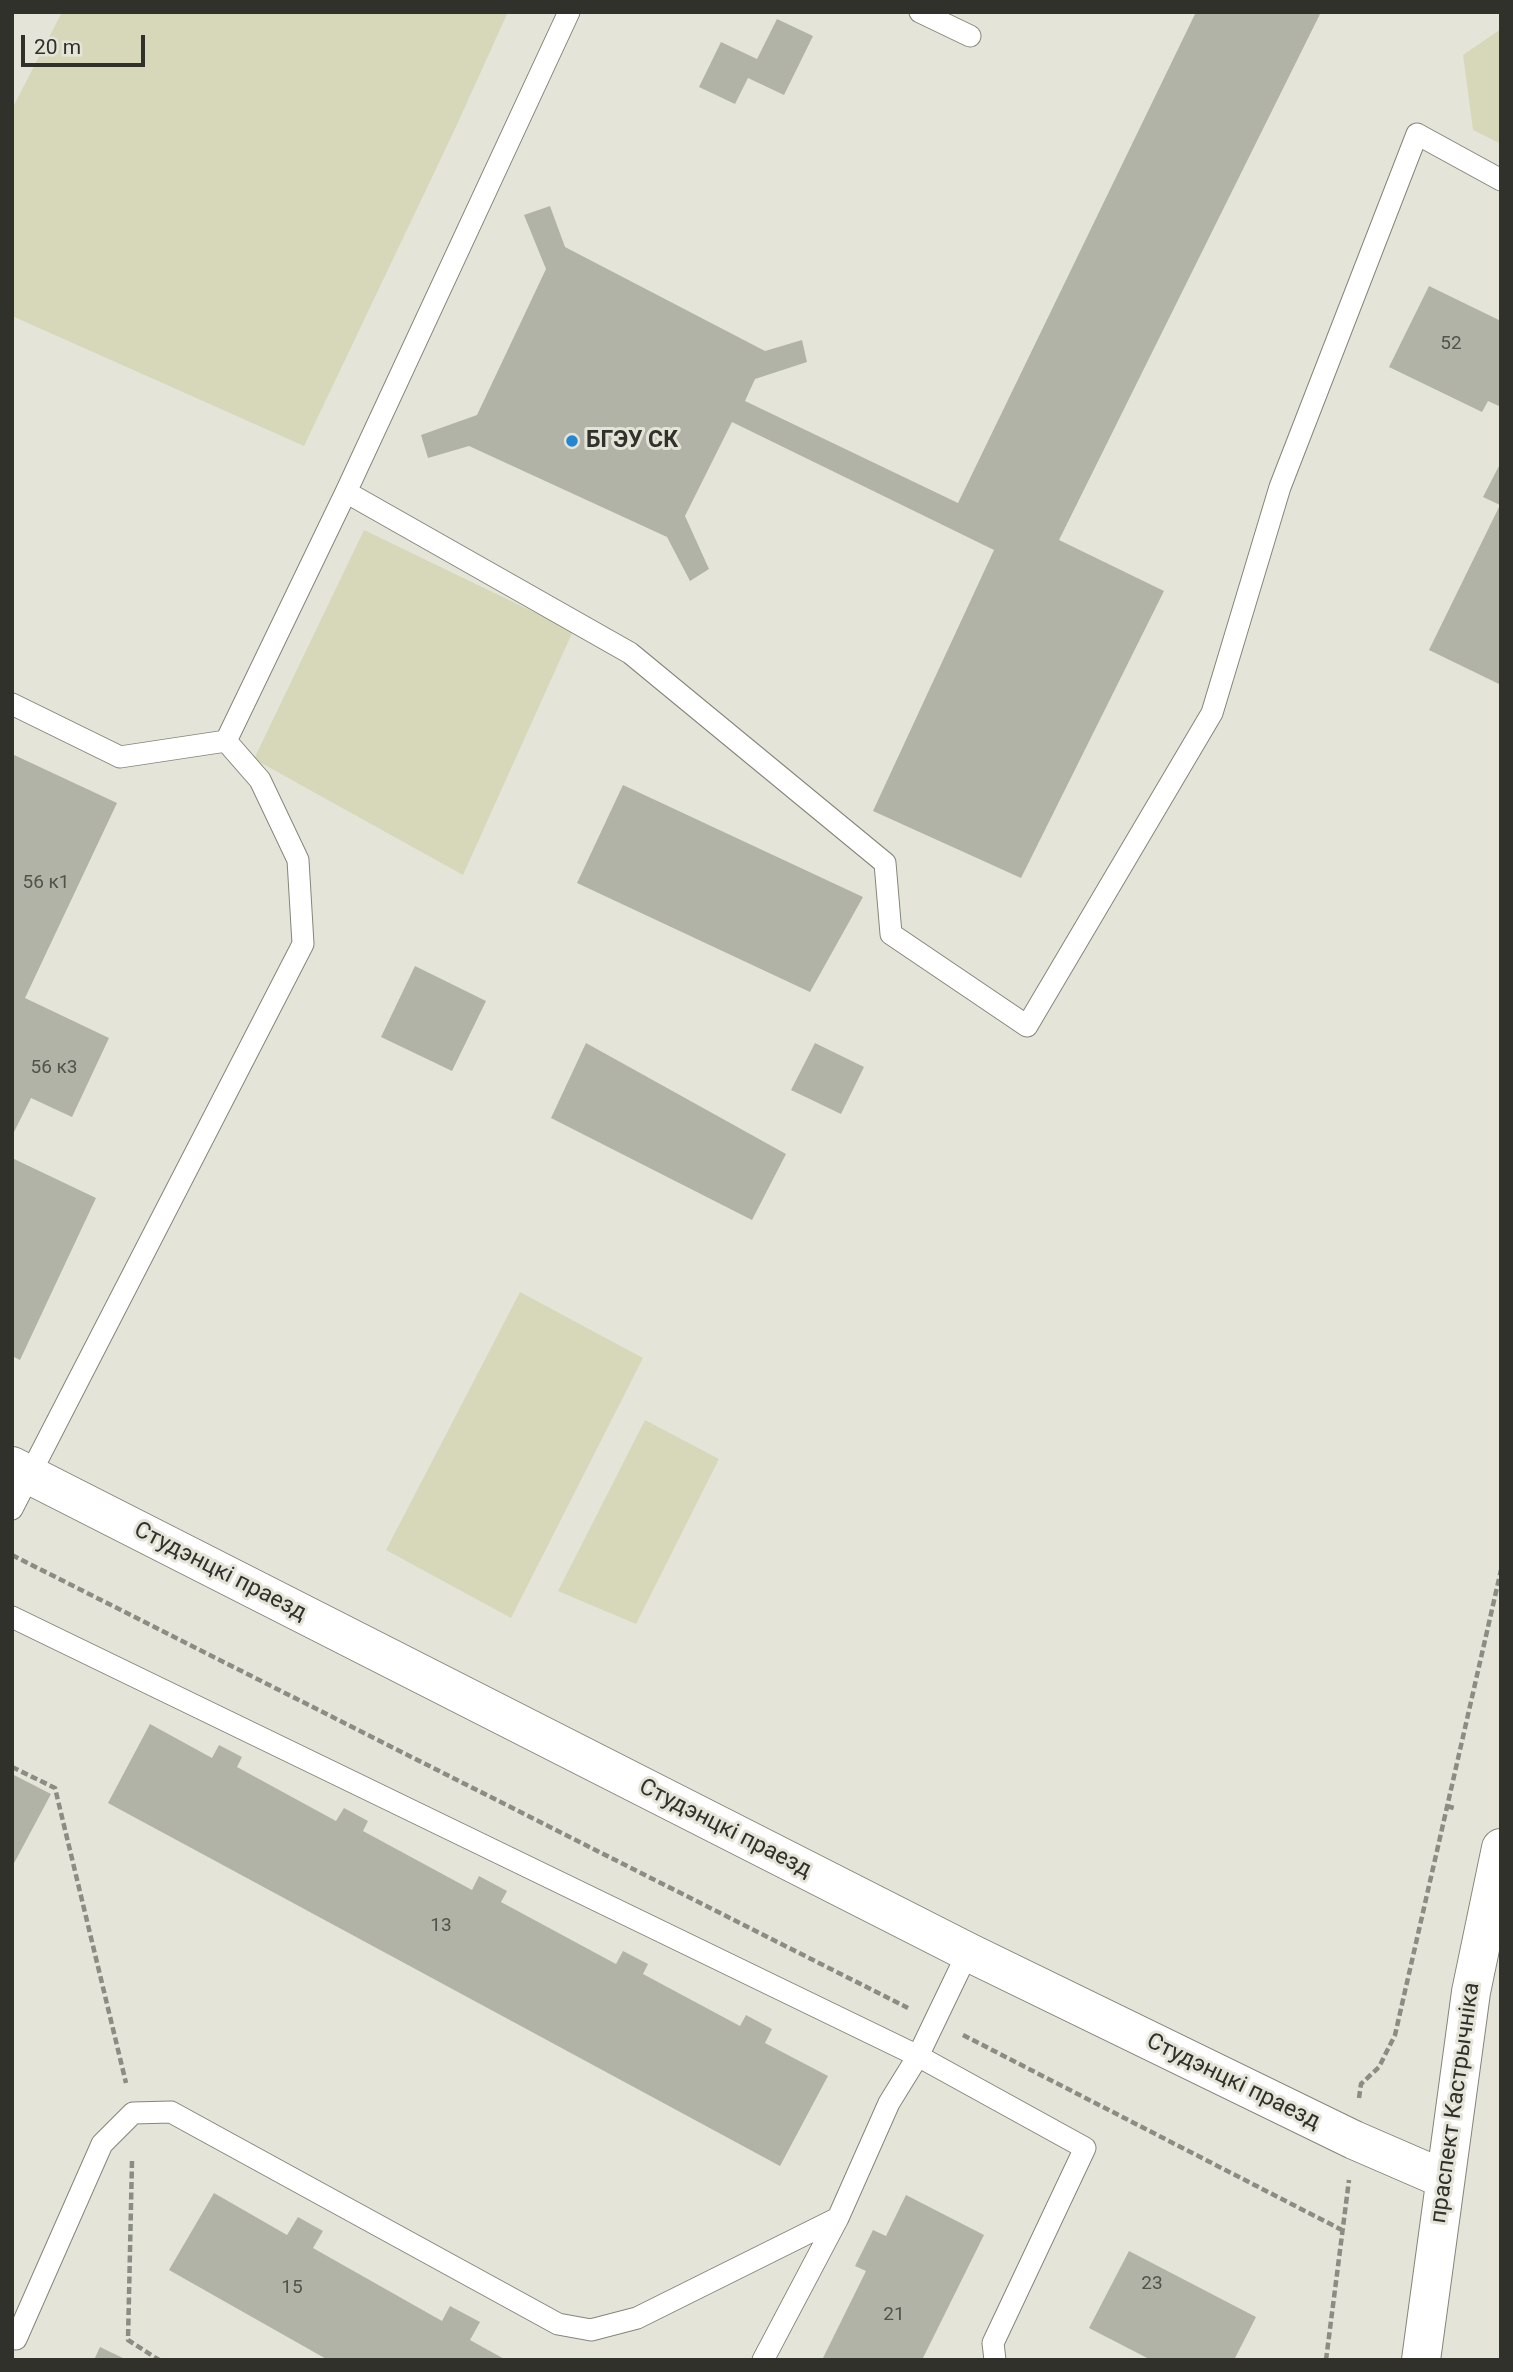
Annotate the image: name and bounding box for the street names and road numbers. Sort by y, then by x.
street label: Студэнцкі праезд [129,1517,311,1627]
street label: Студэнцкі праезд [634,1774,816,1884]
street label: праспект Кастрычніка [1425,1981,1487,2225]
street label: Студэнцкі праезд [1142,2028,1324,2136]

